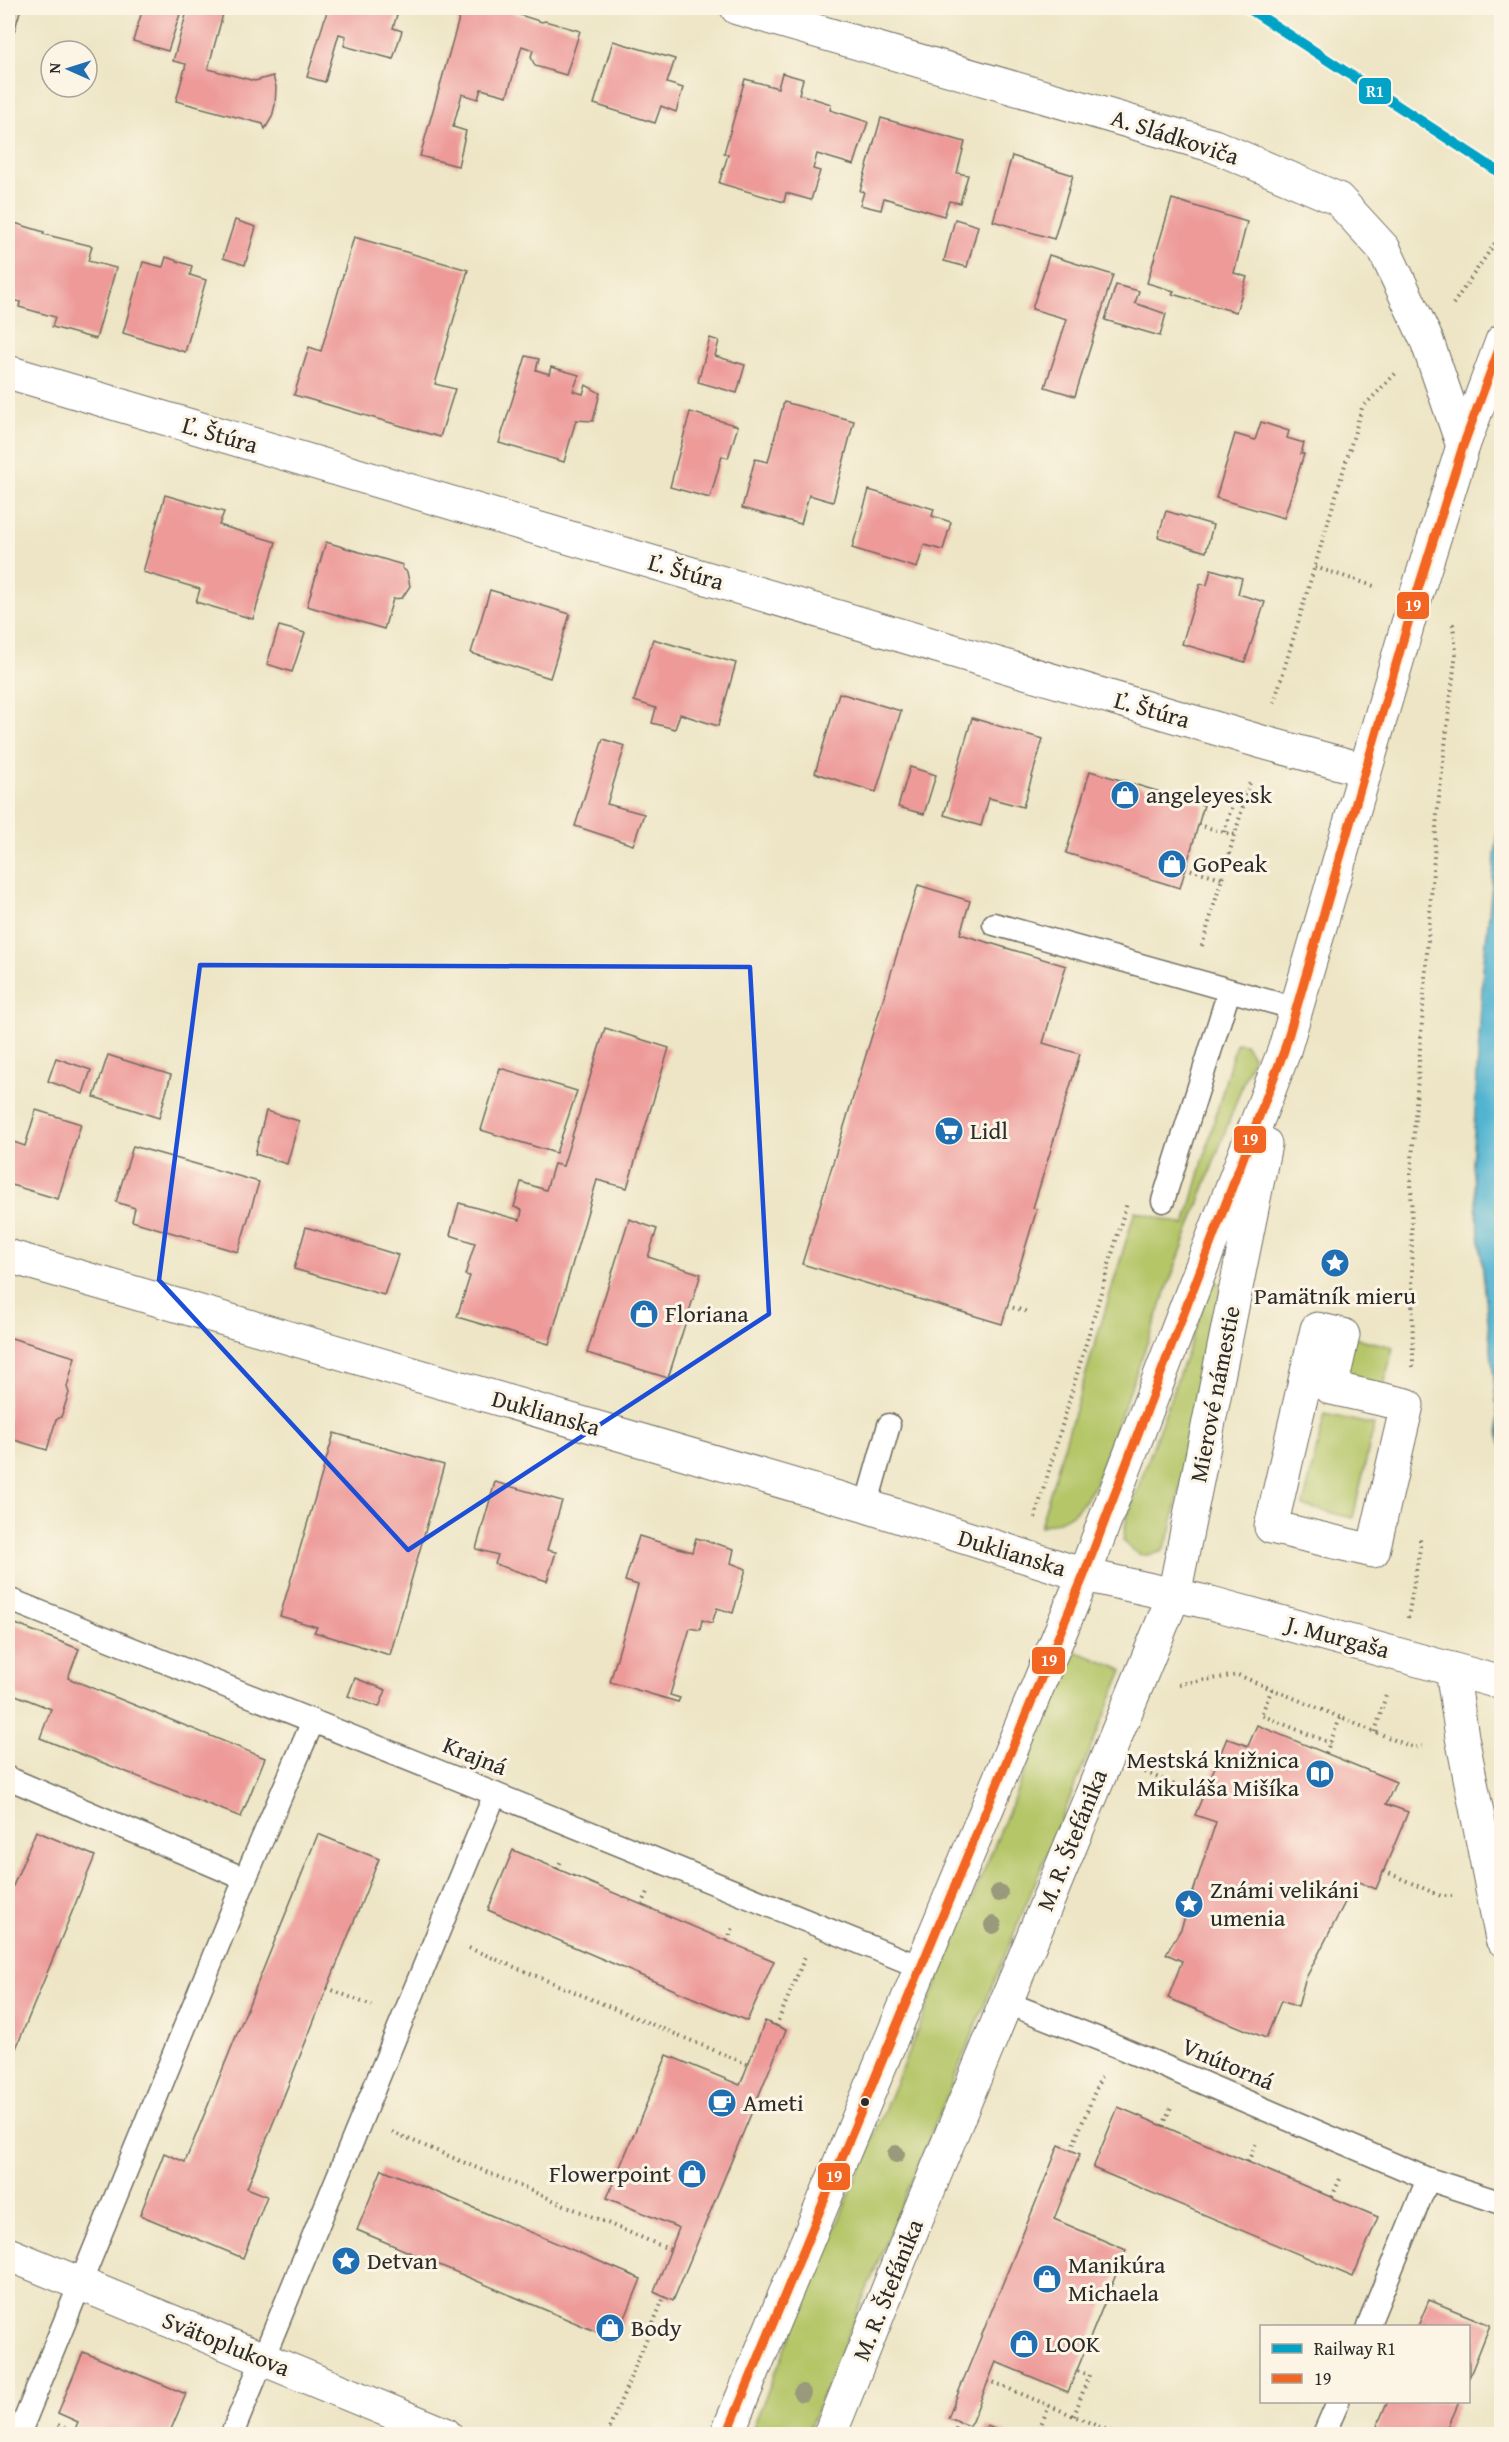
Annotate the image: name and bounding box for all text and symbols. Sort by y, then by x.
north arrow [39,39,99,99]
text: N [42,62,66,74]
line badge: R1 [1358,77,1392,105]
text: R1 [1366,79,1384,103]
street label: A. Sládkoviča [1107,99,1244,174]
street label: Ľ. Štúra [178,407,263,462]
street label: Ľ. Štúra [644,544,729,599]
line badge: 19 [1396,591,1430,620]
text: 19 [1405,593,1421,617]
street label: Ľ. Štúra [1110,682,1195,737]
place label: angeleyes.sk [1146,777,1273,812]
shop icon: angeleyes.sk [1109,779,1141,811]
place label: GoPeak [1193,846,1268,881]
shop icon: GoPeak [1156,848,1188,880]
place label: Lidl [970,1113,1008,1148]
supermarket icon: Lidl [933,1115,965,1147]
line badge: 19 [1233,1125,1267,1154]
text: 19 [1242,1127,1258,1151]
place icon: Pamätník mieru [1319,1247,1351,1279]
place label: Pamätník mieru [1254,1278,1416,1313]
place label: Floriana [665,1296,749,1331]
shop icon: Floriana [628,1298,660,1330]
street label: Mierové námestie [1180,1303,1249,1485]
street label: Duklianska [488,1380,605,1445]
street label: Duklianska [954,1520,1071,1586]
street label: J. Murgaša [1280,1605,1394,1667]
line badge: 19 [1031,1646,1066,1675]
text: 19 [1041,1648,1057,1672]
street label: Krajná [438,1727,513,1784]
place label: Mestská knižnica Mikuláša Mišíka [1127,1742,1300,1805]
library icon: Mestská knižnica Mikuláša Mišíka [1304,1758,1336,1790]
street label: M. R. Štefánika [1027,1763,1116,1916]
place label: Známi velikáni umenia [1210,1872,1359,1935]
place icon: Známi velikáni umenia [1173,1888,1205,1920]
street label: Vnútorná [1176,2028,1281,2099]
place label: Ameti [743,2085,804,2120]
cafe icon: Ameti [706,2087,738,2119]
unlabelled marker [859,2096,871,2108]
place label: Flowerpoint [549,2156,672,2191]
shop icon: Flowerpoint [676,2158,708,2190]
line badge: 19 [817,2162,851,2191]
text: 19 [826,2164,842,2188]
street label: M. R. Štefánika [843,2213,932,2366]
place label: Detvan [367,2243,438,2278]
place icon: Detvan [330,2245,362,2277]
place label: Manikúra Michaela [1068,2247,1166,2310]
shop icon: Manikúra Michaela [1031,2263,1063,2295]
street label: Svätoplukova [157,2302,296,2385]
place label: Body [631,2310,682,2345]
shop icon: Body [594,2312,626,2344]
legend [1260,2325,1470,2403]
place label: LOOK [1045,2326,1101,2361]
shop icon: LOOK [1008,2328,1040,2360]
text: Railway R1 [1314,2335,1396,2362]
text: 19 [1314,2365,1331,2392]

